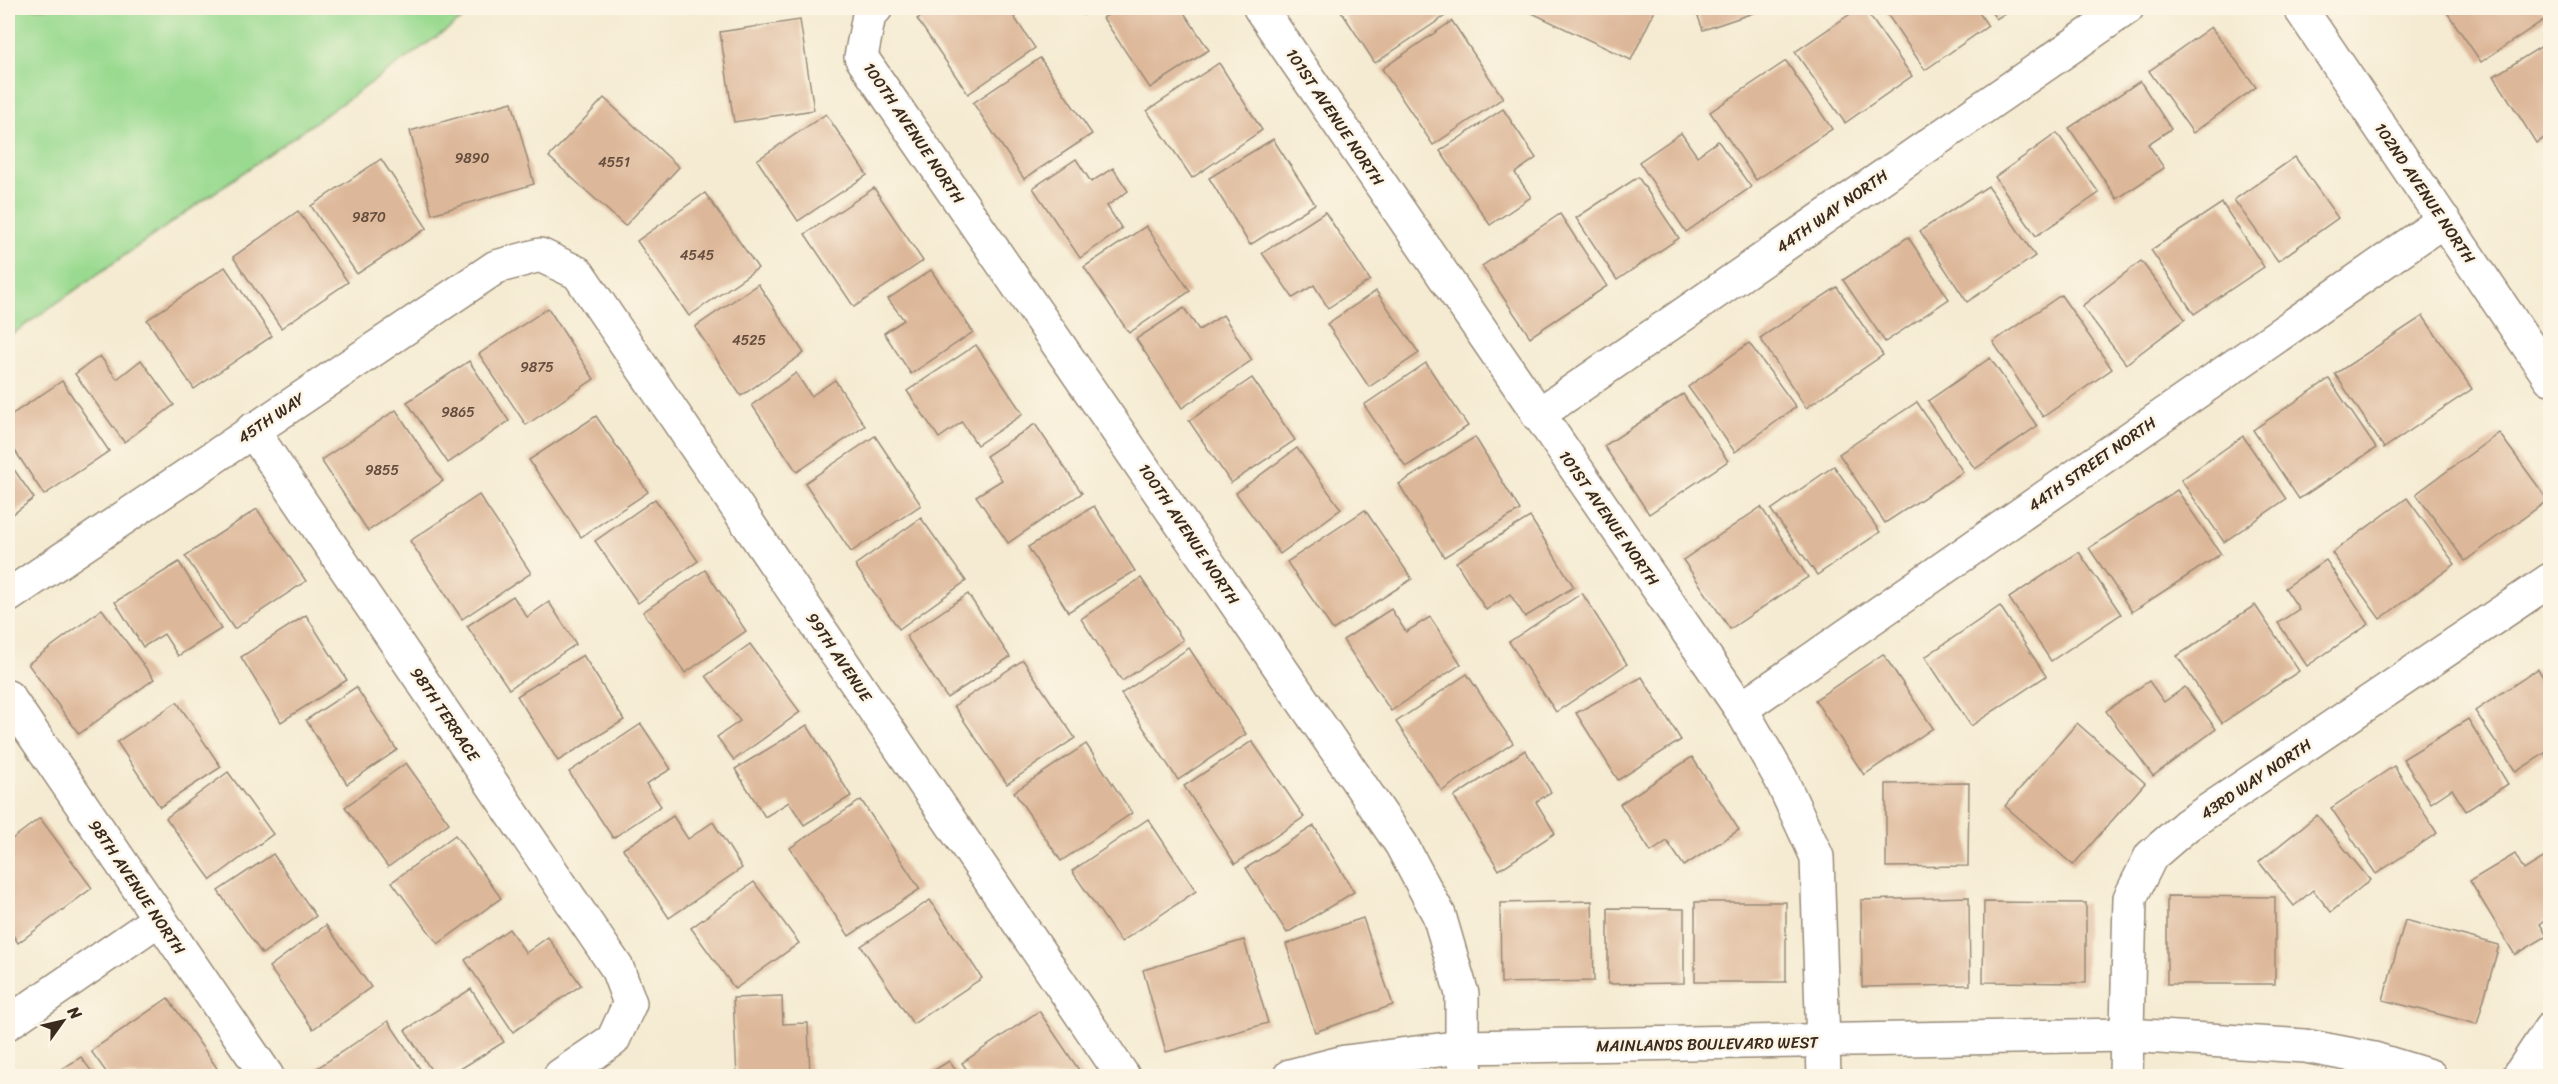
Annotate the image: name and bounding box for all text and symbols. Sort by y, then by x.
street label: 101ST AVENUE NORTH [1278,42,1392,192]
street label: 100TH AVENUE NORTH [856,56,973,210]
street label: 102ND AVENUE NORTH [2367,116,2484,270]
house number: 9890 [455,146,489,171]
house number: 4551 [598,150,630,175]
street label: 44TH WAY NORTH [1770,161,1895,261]
house number: 9870 [352,205,386,230]
house number: 4545 [680,243,715,268]
house number: 4525 [732,328,766,353]
house number: 9875 [520,355,554,380]
street label: 45TH WAY [231,384,312,451]
house number: 9865 [441,400,475,425]
street label: 44TH STREET NORTH [2021,408,2163,519]
street label: 101ST AVENUE NORTH [1551,444,1667,593]
street label: 100TH AVENUE NORTH [1131,457,1248,611]
house number: 9855 [365,458,400,483]
street label: 99TH AVENUE [798,606,880,709]
street label: 98TH TERRACE [403,661,488,768]
street label: 43RD WAY NORTH [2194,730,2319,827]
street label: 98TH AVENUE NORTH [81,813,194,961]
north arrow [33,991,93,1051]
text: N [59,999,91,1026]
street label: MAINLANDS BOULEVARD WEST [1596,1028,1820,1060]

